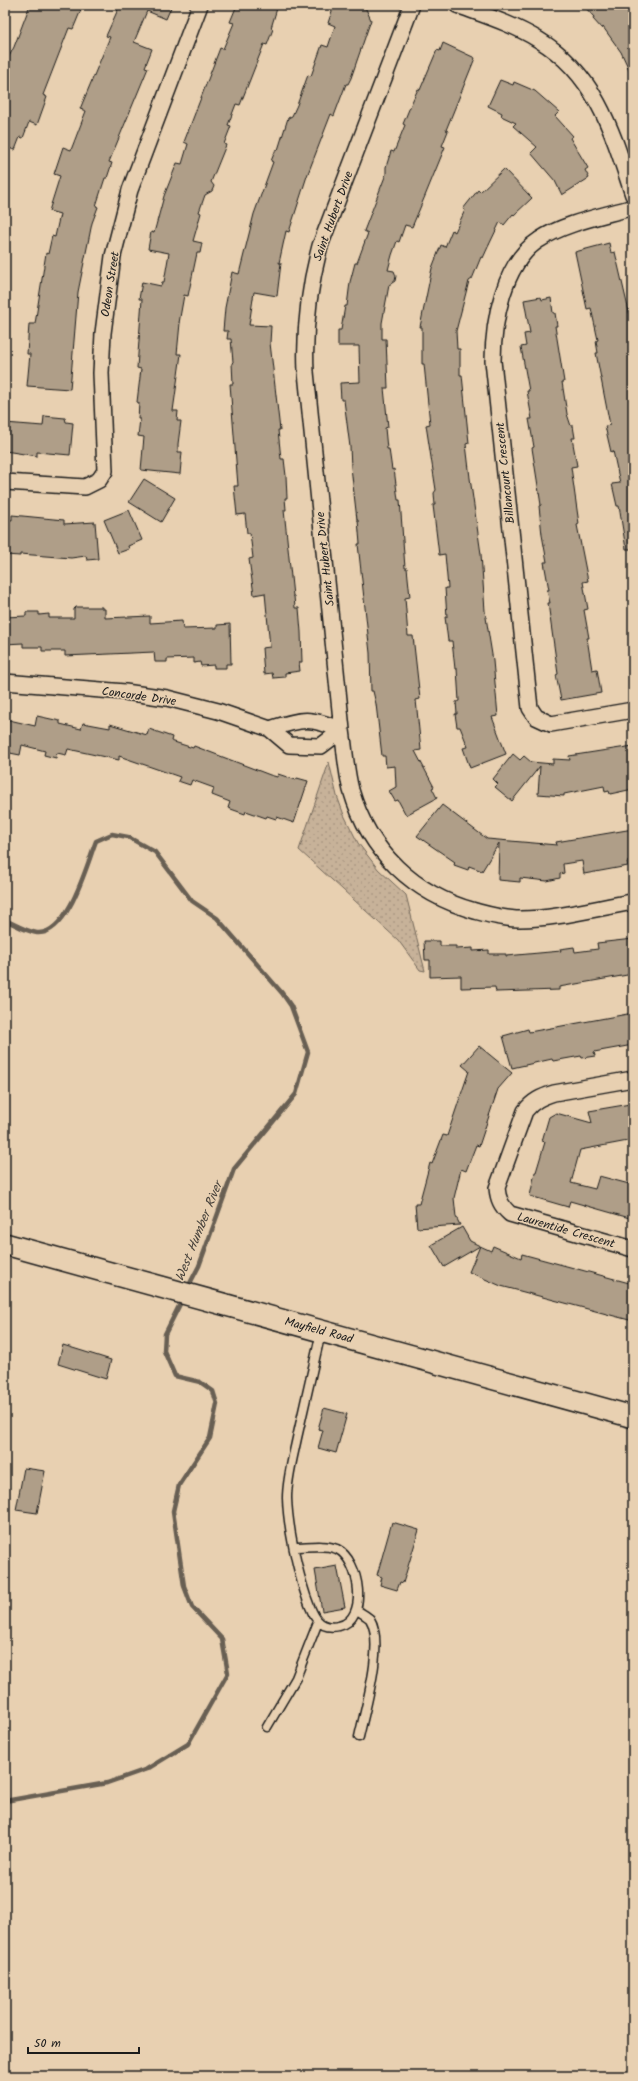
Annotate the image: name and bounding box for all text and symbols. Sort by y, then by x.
street label: Saint Hubert Drive [308,168,359,264]
street label: Odeon Street [96,250,125,318]
street label: Billancourt Crescent [491,421,520,525]
street label: Saint Hubert Drive [311,510,340,607]
street label: Concorde Drive [100,682,178,711]
water label: West Humber River [170,1176,230,1284]
street label: Laurentide Crescent [515,1207,617,1254]
street label: Mayfield Road [282,1312,356,1349]
scale bar [28,2029,139,2055]
text: 50 m [34,2034,61,2053]

